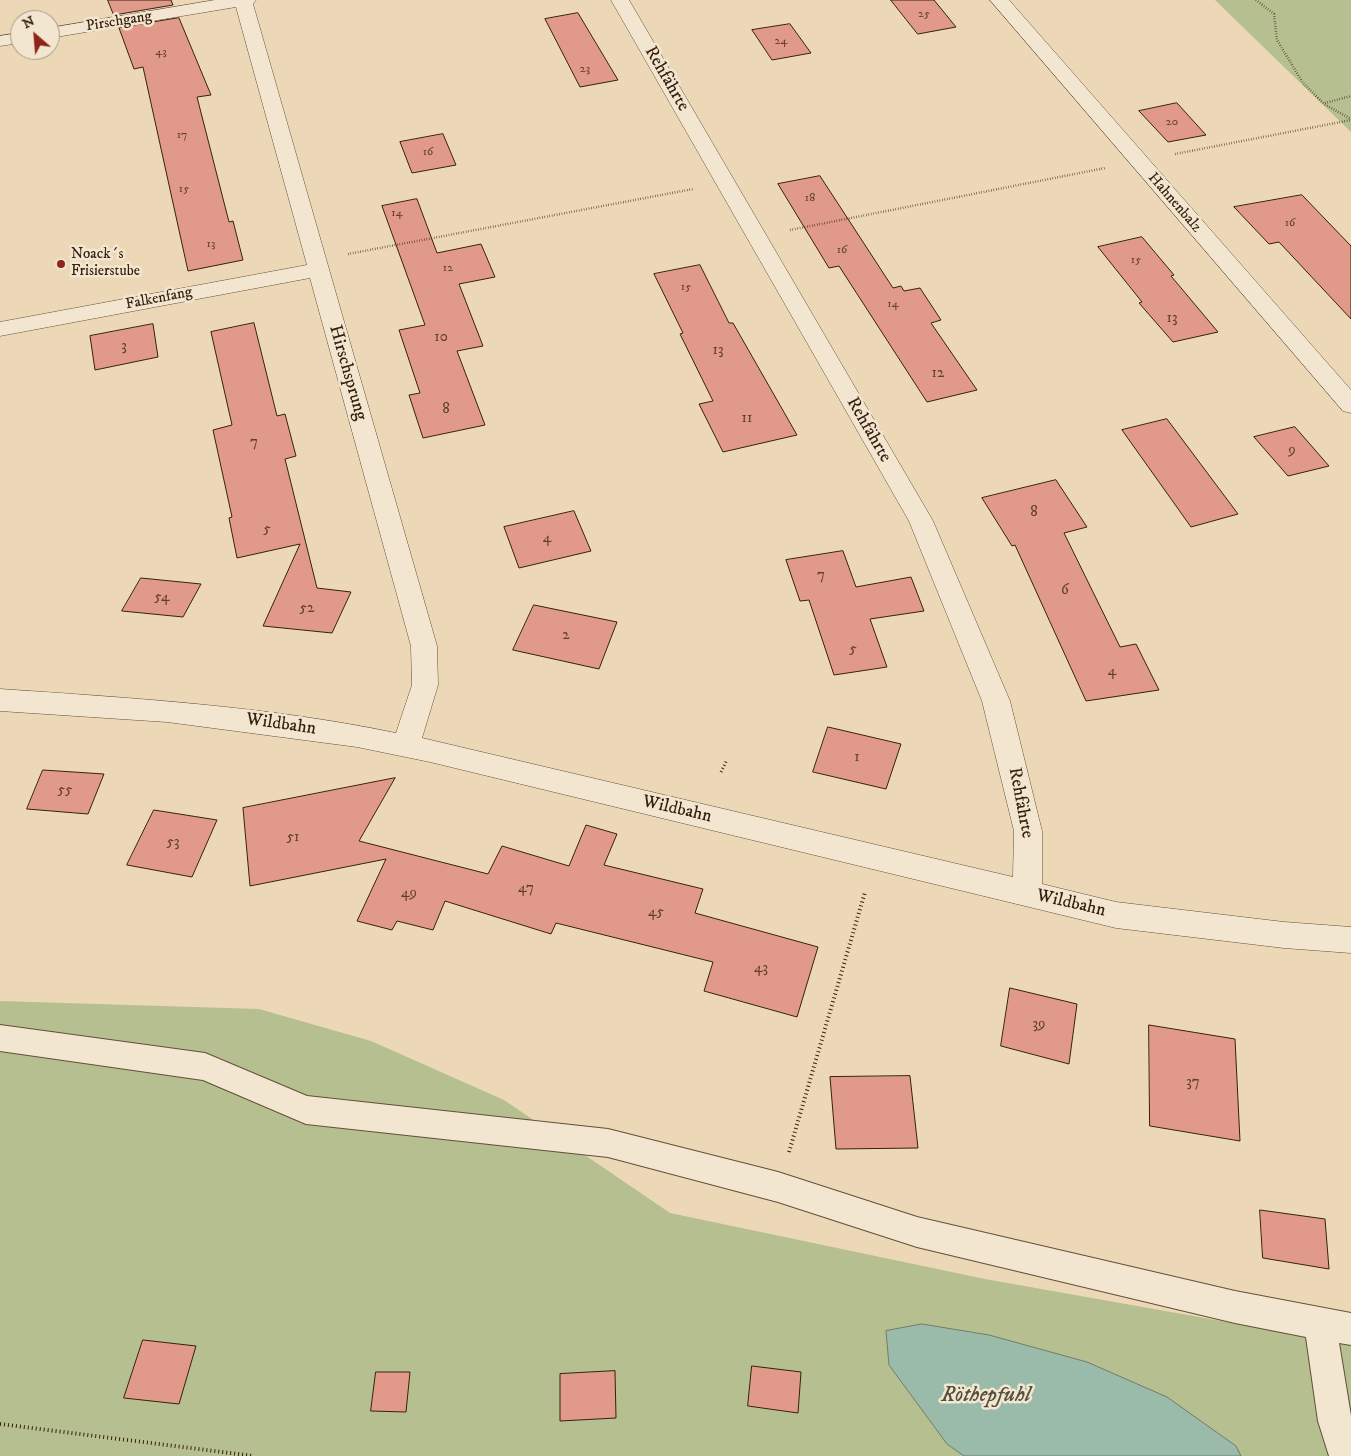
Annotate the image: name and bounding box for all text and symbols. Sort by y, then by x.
street label: Pirschgang [85,8,153,36]
house number: 25 [918,8,930,22]
north arrow [10,10,60,60]
text: N [19,12,38,33]
house number: 24 [775,35,787,49]
street label: Rehfährte [639,43,693,115]
house number: 43 [155,46,167,60]
house number: 23 [580,63,590,77]
house number: 20 [1166,116,1178,130]
house number: 17 [177,129,187,143]
house number: 16 [423,146,433,160]
street label: Hahnenbalz [1143,170,1205,236]
house number: 15 [179,183,189,197]
house number: 18 [805,192,815,206]
house number: 14 [391,207,403,221]
house number: 16 [1285,217,1295,231]
house number: 13 [207,238,215,252]
house number: 16 [837,244,847,258]
place label: Noack´s Frisierstube [71,246,140,281]
house number: 15 [1131,254,1141,268]
marker: Noack´s Frisierstube [55,258,67,270]
house number: 12 [443,262,453,276]
house number: 15 [681,281,691,295]
street label: Falkenfang [124,284,194,314]
house number: 14 [887,298,899,312]
house number: 13 [1166,310,1178,328]
street label: Hirschsprung [323,323,371,423]
house number: 10 [434,329,448,347]
house number: 3 [121,338,127,356]
house number: 13 [712,342,724,360]
house number: 12 [932,365,944,383]
street label: Rehfährte [841,394,895,466]
house number: 8 [442,401,450,419]
house number: 11 [741,410,753,428]
house number: 7 [250,434,258,452]
house number: 9 [1288,442,1296,460]
house number: 8 [1030,504,1038,522]
house number: 5 [263,521,271,539]
house number: 4 [543,530,551,548]
house number: 7 [817,567,825,585]
house number: 6 [1061,582,1069,600]
house number: 54 [154,589,170,607]
house number: 52 [300,600,314,618]
house number: 2 [562,627,570,645]
house number: 5 [849,641,857,659]
house number: 4 [1108,663,1116,681]
street label: Wildbahn [245,709,317,741]
house number: 1 [854,749,860,767]
street label: Rehfährte [1003,766,1037,840]
house number: 55 [58,782,72,800]
street label: Wildbahn [640,792,714,828]
house number: 51 [287,829,299,847]
house number: 53 [166,834,180,852]
house number: 47 [518,880,534,898]
house number: 49 [401,885,417,903]
street label: Wildbahn [1034,886,1108,922]
house number: 45 [648,904,664,922]
house number: 43 [754,960,768,978]
house number: 39 [1032,1016,1046,1034]
house number: 37 [1186,1074,1200,1092]
water label: Röthepfuhl [941,1383,1031,1409]

